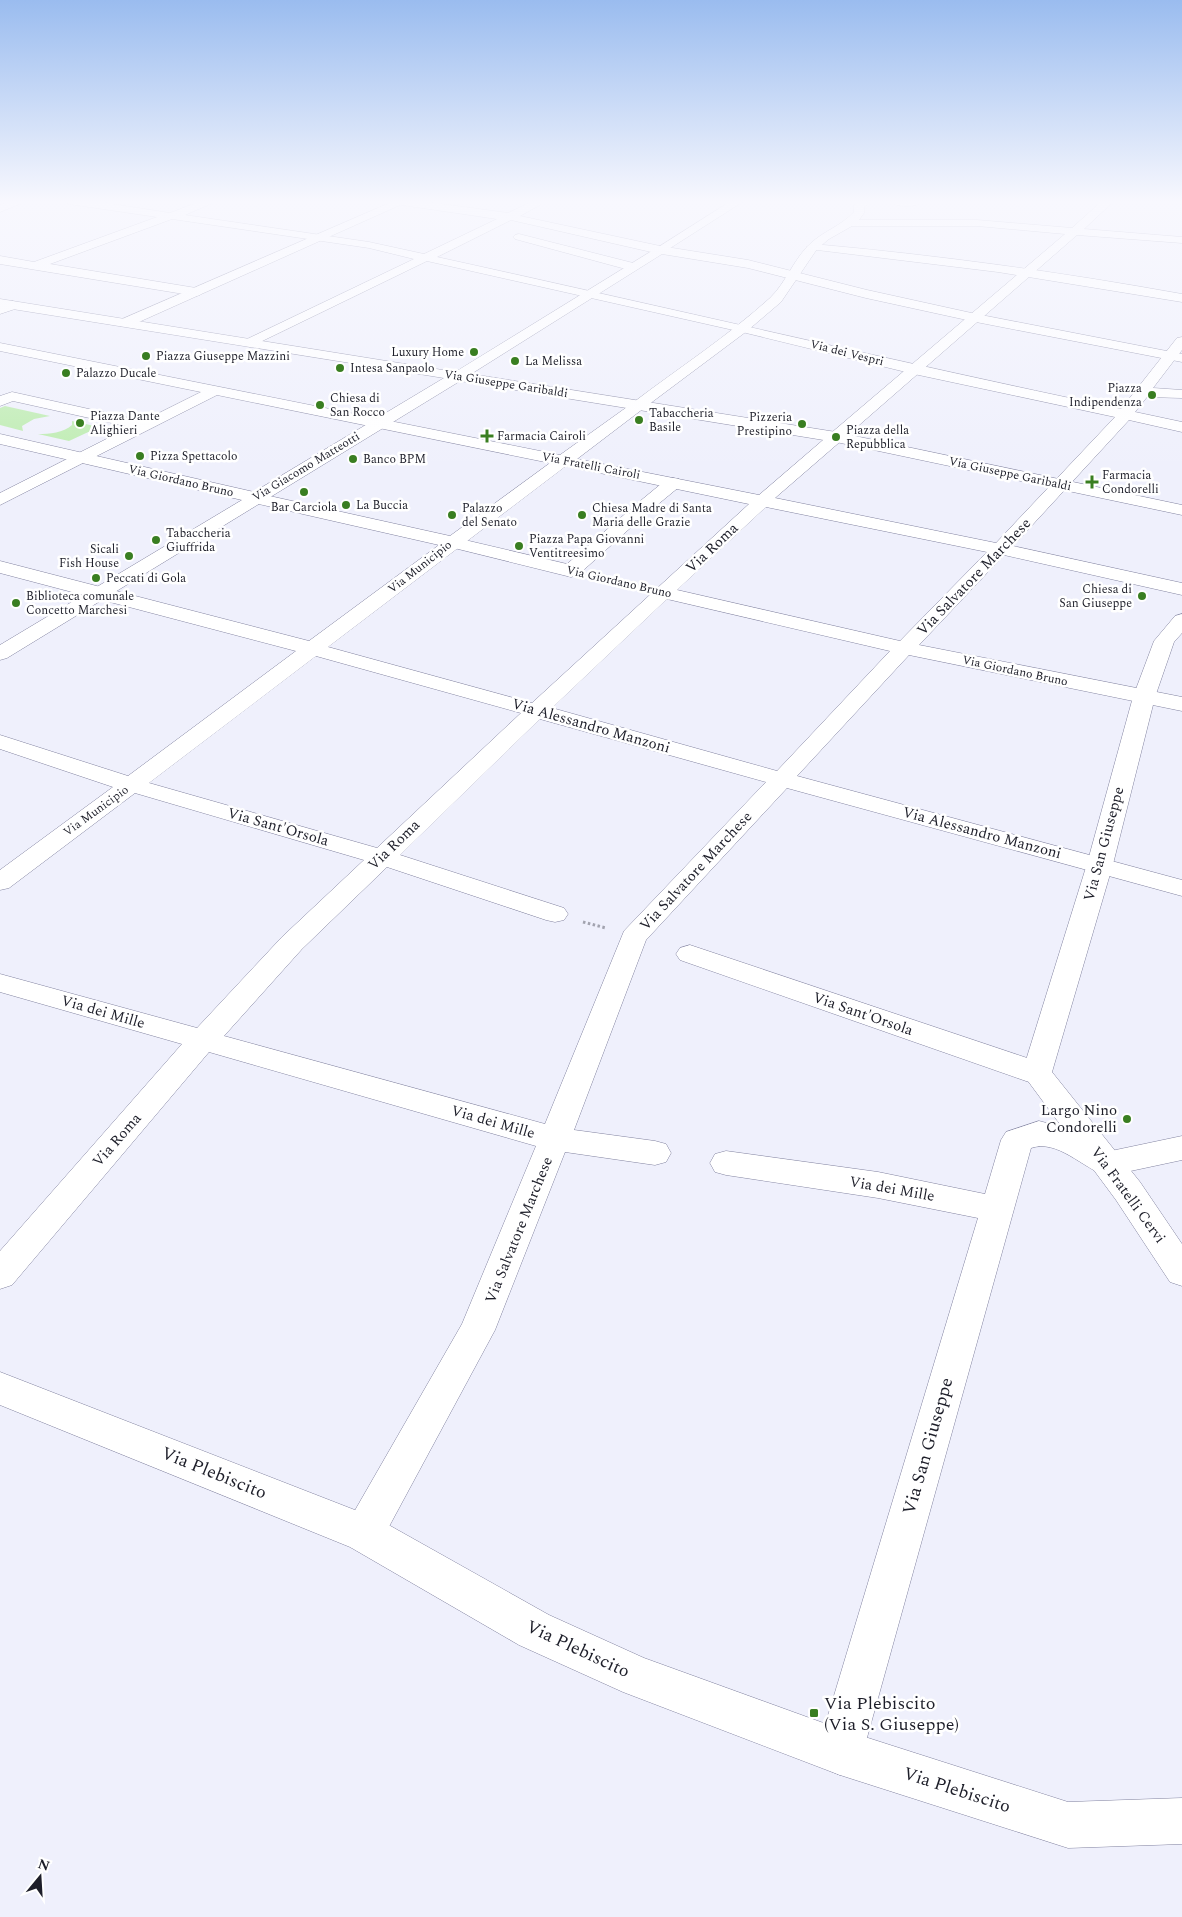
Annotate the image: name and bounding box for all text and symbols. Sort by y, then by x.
street label: Via dei Vespri [808,335,886,371]
place label: Luxury Home [391,343,464,362]
marker: Luxury Home [468,346,480,358]
place label: Piazza Giuseppe Mazzini [156,347,290,366]
marker: Piazza Giuseppe Mazzini [140,350,152,362]
place label: La Melissa [525,352,582,371]
marker: La Melissa [509,355,521,367]
place label: Intesa Sanpaolo [350,359,434,378]
marker: Intesa Sanpaolo [334,362,346,374]
place label: Palazzo Ducale [76,364,157,383]
street label: Via Giuseppe Garibaldi [443,365,569,403]
marker: Palazzo Ducale [60,367,72,379]
place label: Piazza Indipendenza [1069,379,1142,412]
place label: Chiesa di San Rocco [330,389,385,422]
marker: Piazza Indipendenza [1146,389,1158,401]
marker: Chiesa di San Rocco [314,399,326,411]
place label: Tabaccheria Basile [649,404,714,437]
place label: Piazza Dante Alighieri [90,407,160,440]
place label: Pizzeria Prestipino [737,408,792,441]
marker: Tabaccheria Basile [633,414,645,426]
marker: Piazza Dante Alighieri [74,417,86,429]
marker: Pizzeria Prestipino [796,418,808,430]
place label: Piazza della Repubblica [846,421,909,454]
street label: Via Giacomo Matteotti [248,427,364,507]
place label: Farmacia Cairoli [497,427,586,446]
marker: Farmacia Cairoli [481,430,493,442]
marker: Piazza della Repubblica [830,431,842,443]
place label: Pizza Spettacolo [150,447,238,466]
street label: Via Fratelli Cairoli [540,447,642,485]
marker: Pizza Spettacolo [134,450,146,462]
place label: Banco BPM [363,450,426,469]
street label: Via Giuseppe Garibaldi [947,452,1073,496]
marker: Banco BPM [347,453,359,465]
street label: Via Giordano Bruno [126,460,236,502]
place label: Farmacia Condorelli [1102,466,1159,499]
marker: Farmacia Condorelli [1086,476,1098,488]
marker: Bar Carciola [298,486,310,498]
place label: La Buccia [356,496,408,515]
place label: Bar Carciola [271,498,337,517]
marker: La Buccia [340,499,352,511]
place label: Palazzo del Senato [462,499,517,532]
place label: Chiesa Madre di Santa Maria delle Grazie [592,499,712,532]
marker: Palazzo del Senato [446,509,458,521]
marker: Chiesa Madre di Santa Maria delle Grazie [576,509,588,521]
street label: Via Salvatore Marchese [911,513,1037,641]
street label: Via Roma [680,517,744,579]
place label: Tabaccheria Giuffrida [166,524,231,557]
place label: Piazza Papa Giovanni Ventitreesimo [529,530,645,563]
marker: Tabaccheria Giuffrida [150,534,162,546]
street label: Via Municipio [384,536,456,598]
place label: Sicali Fish House [59,540,119,573]
marker: Piazza Papa Giovanni Ventitreesimo [513,540,525,552]
marker: Sicali Fish House [123,550,135,562]
street label: Via Giordano Bruno [564,561,674,603]
place label: Peccati di Gola [106,569,186,588]
marker: Peccati di Gola [90,572,102,584]
place label: Chiesa di San Giuseppe [1059,580,1132,613]
place label: Biblioteca comunale Concetto Marchesi [26,587,134,620]
marker: Chiesa di San Giuseppe [1136,590,1148,602]
marker: Biblioteca comunale Concetto Marchesi [10,597,22,609]
street label: Via Giordano Bruno [960,651,1070,691]
street label: Via Alessandro Manzoni [509,692,673,760]
street label: Via Municipio [59,781,133,841]
street label: Via San Giuseppe [1078,784,1130,904]
street label: Via Alessandro Manzoni [900,801,1064,865]
street label: Via Sant'Orsola [225,802,332,853]
street label: Via Salvatore Marchese [634,806,758,936]
street label: Via Roma [363,814,426,876]
street label: Via Sant'Orsola [810,986,917,1042]
street label: Via dei Mille [58,989,148,1035]
street label: Via dei Mille [448,1099,538,1145]
place label: Largo Nino Condorelli [1041,1099,1117,1139]
street label: Via Roma [87,1107,147,1172]
marker: Largo Nino Condorelli [1121,1113,1133,1125]
street label: Via Fratelli Cervi [1085,1142,1171,1248]
street label: Via Salvatore Marchese [479,1153,559,1307]
street label: Via dei Mille [848,1170,936,1208]
street label: Via San Giuseppe [896,1374,960,1518]
street label: Via Plebiscito [157,1440,271,1506]
street label: Via Plebiscito [522,1613,634,1685]
place label: Via Plebiscito (Via S. Giuseppe) [824,1690,959,1738]
marker: Via Plebiscito (Via S. Giuseppe) [808,1707,820,1719]
street label: Via Plebiscito [900,1760,1014,1820]
north arrow [15,1852,65,1902]
text: N [35,1853,53,1877]

